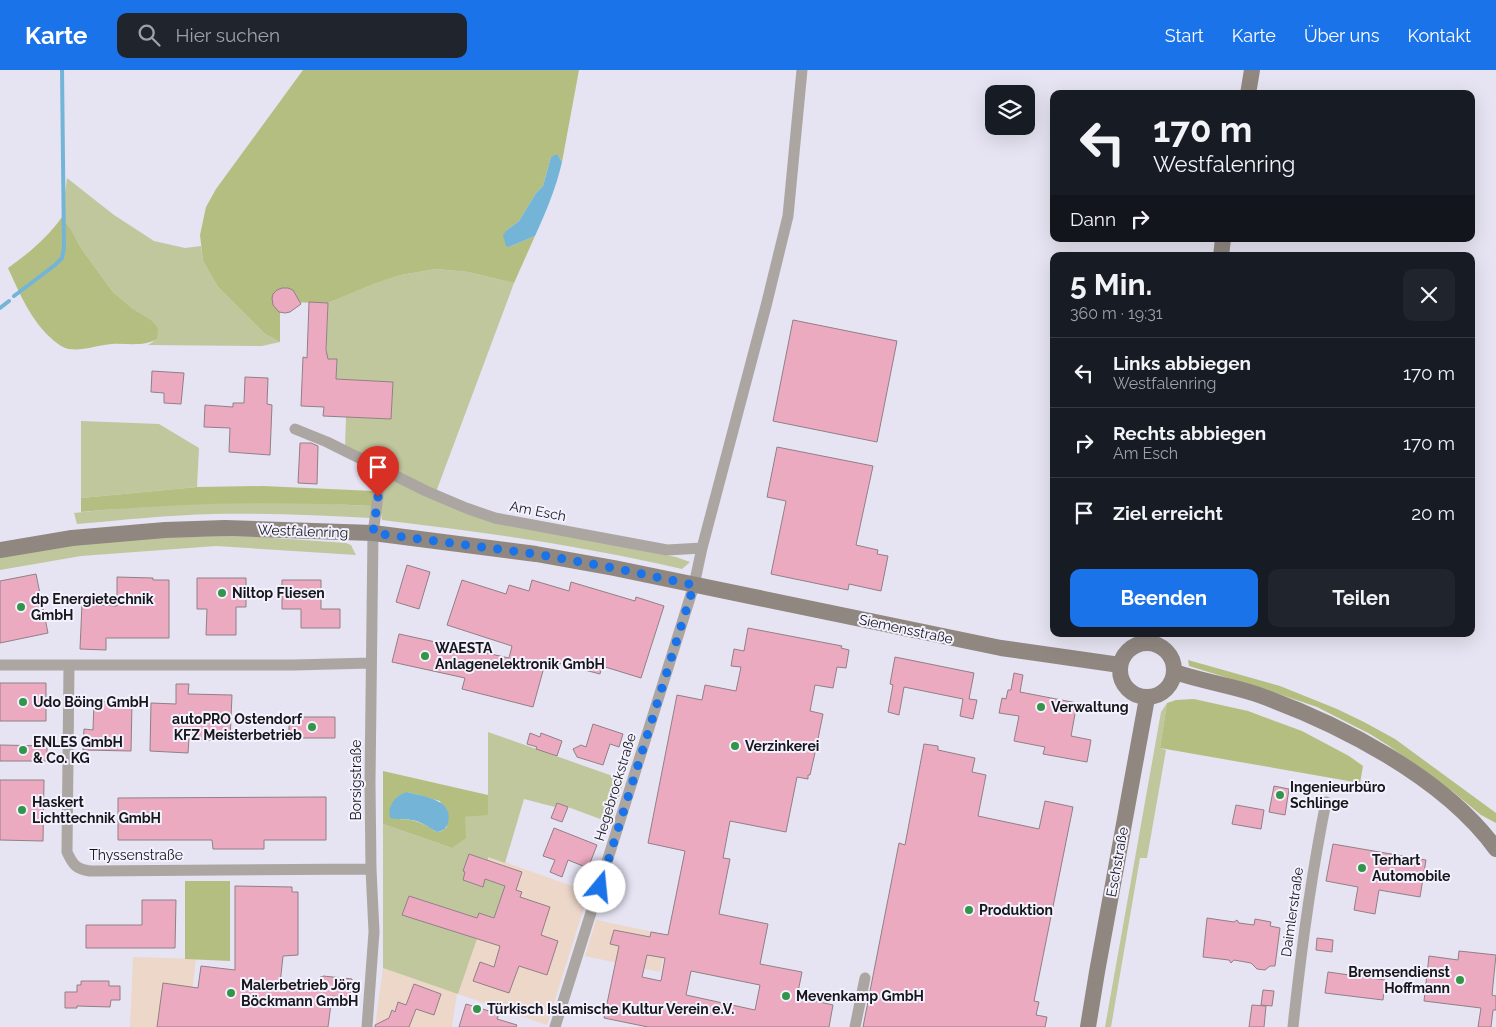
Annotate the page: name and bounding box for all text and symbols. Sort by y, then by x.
search box [117,13,467,58]
text: Karte [25,21,87,50]
icon: search [135,21,163,49]
text: Hier suchen [175,24,280,46]
text: Start [1165,25,1204,46]
text: Karte [1232,25,1276,46]
text: Über uns [1304,25,1379,46]
text: Kontakt [1407,25,1471,46]
map controls [985,85,1035,135]
button: layers [985,85,1035,135]
text: 170 m [1153,109,1252,150]
icon: left [1070,110,1135,175]
text: Westfalenring [1153,151,1295,177]
icon: right [1126,205,1154,233]
text: Dann [1070,208,1116,230]
text: 5 Min. [1070,267,1152,302]
button: close [1403,269,1455,321]
text: 360 m · 19:31 [1070,304,1163,323]
text: Links abbiegen [1113,352,1251,374]
icon: left [1070,359,1098,387]
text: 170 m [1403,362,1455,384]
text: Westfalenring [1113,374,1217,393]
text: Rechts abbiegen [1113,422,1266,444]
icon: right [1070,429,1098,457]
text: 170 m [1403,432,1455,454]
text: Am Esch [1113,444,1178,463]
pin [357,446,399,497]
icon: arrive [364,453,392,481]
street label: Am Esch [508,498,568,524]
icon: arrive [1070,499,1098,527]
text: Ziel erreicht [1113,502,1223,524]
text: 20 m [1411,502,1455,524]
street label: Westfalenring [257,521,349,541]
button: Beenden [1070,569,1258,627]
button: Teilen [1268,569,1455,627]
place label: Niltop Fliesen [232,585,325,601]
marker: Niltop Fliesen [216,587,228,599]
place label: dp Energietechnik GmbH [31,591,154,623]
marker: dp Energietechnik GmbH [15,601,27,613]
street label: Siemensstraße [858,611,954,647]
place label: WAESTA Anlagenelektronik GmbH [435,640,605,672]
marker: WAESTA Anlagenelektronik GmbH [419,650,431,662]
place label: Udo Böing GmbH [33,694,149,710]
marker: Udo Böing GmbH [17,696,29,708]
place label: Verwaltung [1051,699,1129,715]
marker: Verwaltung [1035,701,1047,713]
place label: autoPRO Ostendorf KFZ Meisterbetrieb [172,711,303,743]
marker: autoPRO Ostendorf KFZ Meisterbetrieb [306,721,318,733]
street label: Hegebrockstraße [591,731,639,843]
place label: ENLES GmbH & Co. KG [33,734,123,766]
place label: Verzinkerei [745,738,819,754]
street label: Borsigstraße [348,740,364,820]
marker: Verzinkerei [729,740,741,752]
marker: ENLES GmbH & Co. KG [17,744,29,756]
place label: Ingenieurbüro Schlinge [1290,779,1386,811]
marker: Ingenieurbüro Schlinge [1274,789,1286,801]
place label: Haskert Lichttechnik GmbH [32,794,161,826]
marker: Haskert Lichttechnik GmbH [16,804,28,816]
street label: Eschstraße [1103,826,1131,898]
street label: Thyssenstraße [89,847,183,863]
place label: Terhart Automobile [1372,852,1451,884]
position arrow [573,860,625,912]
marker: Terhart Automobile [1356,862,1368,874]
street label: Daimlerstraße [1278,866,1306,958]
place label: Produktion [979,902,1053,918]
marker: Produktion [963,904,975,916]
place label: Bremsendienst Hoffmann [1348,964,1451,996]
marker: Bremsendienst Hoffmann [1454,974,1466,986]
place label: Malerbetrieb Jörg Böckmann GmbH [241,977,361,1009]
marker: Malerbetrieb Jörg Böckmann GmbH [225,987,237,999]
place label: Mevenkamp GmbH [796,988,924,1004]
marker: Mevenkamp GmbH [780,990,792,1002]
place label: Türkisch Islamische Kultur Verein e.V. [487,1001,734,1017]
marker: Türkisch Islamische Kultur Verein e.V. [471,1003,483,1015]

